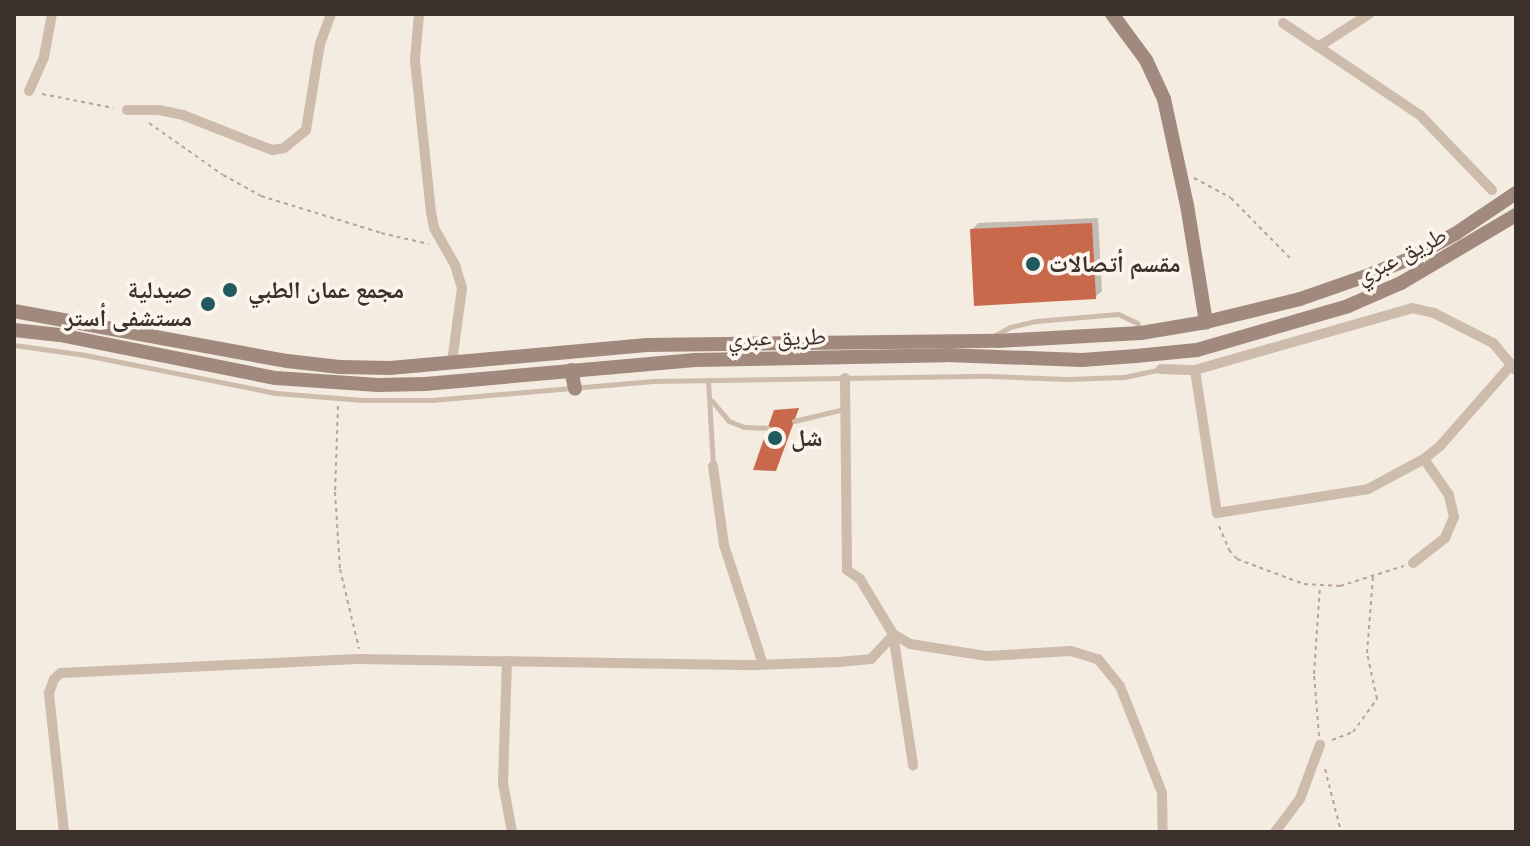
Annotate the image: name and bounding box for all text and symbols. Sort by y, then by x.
street label: طريق عبري [1351,220,1451,290]
place label: مقسم أتصالات [1049,250,1181,278]
marker: مقسم أتصالات [1024,255,1042,273]
place label: صيدلية مستشفى أستر [65,276,192,332]
place label: مجمع عمان الطبي [248,276,404,304]
marker: مجمع عمان الطبي [219,279,241,301]
marker: صيدلية مستشفى أستر [199,295,217,313]
street label: طريق عبري [728,322,826,352]
place label: شل [791,424,823,452]
marker: شل [766,429,784,447]

